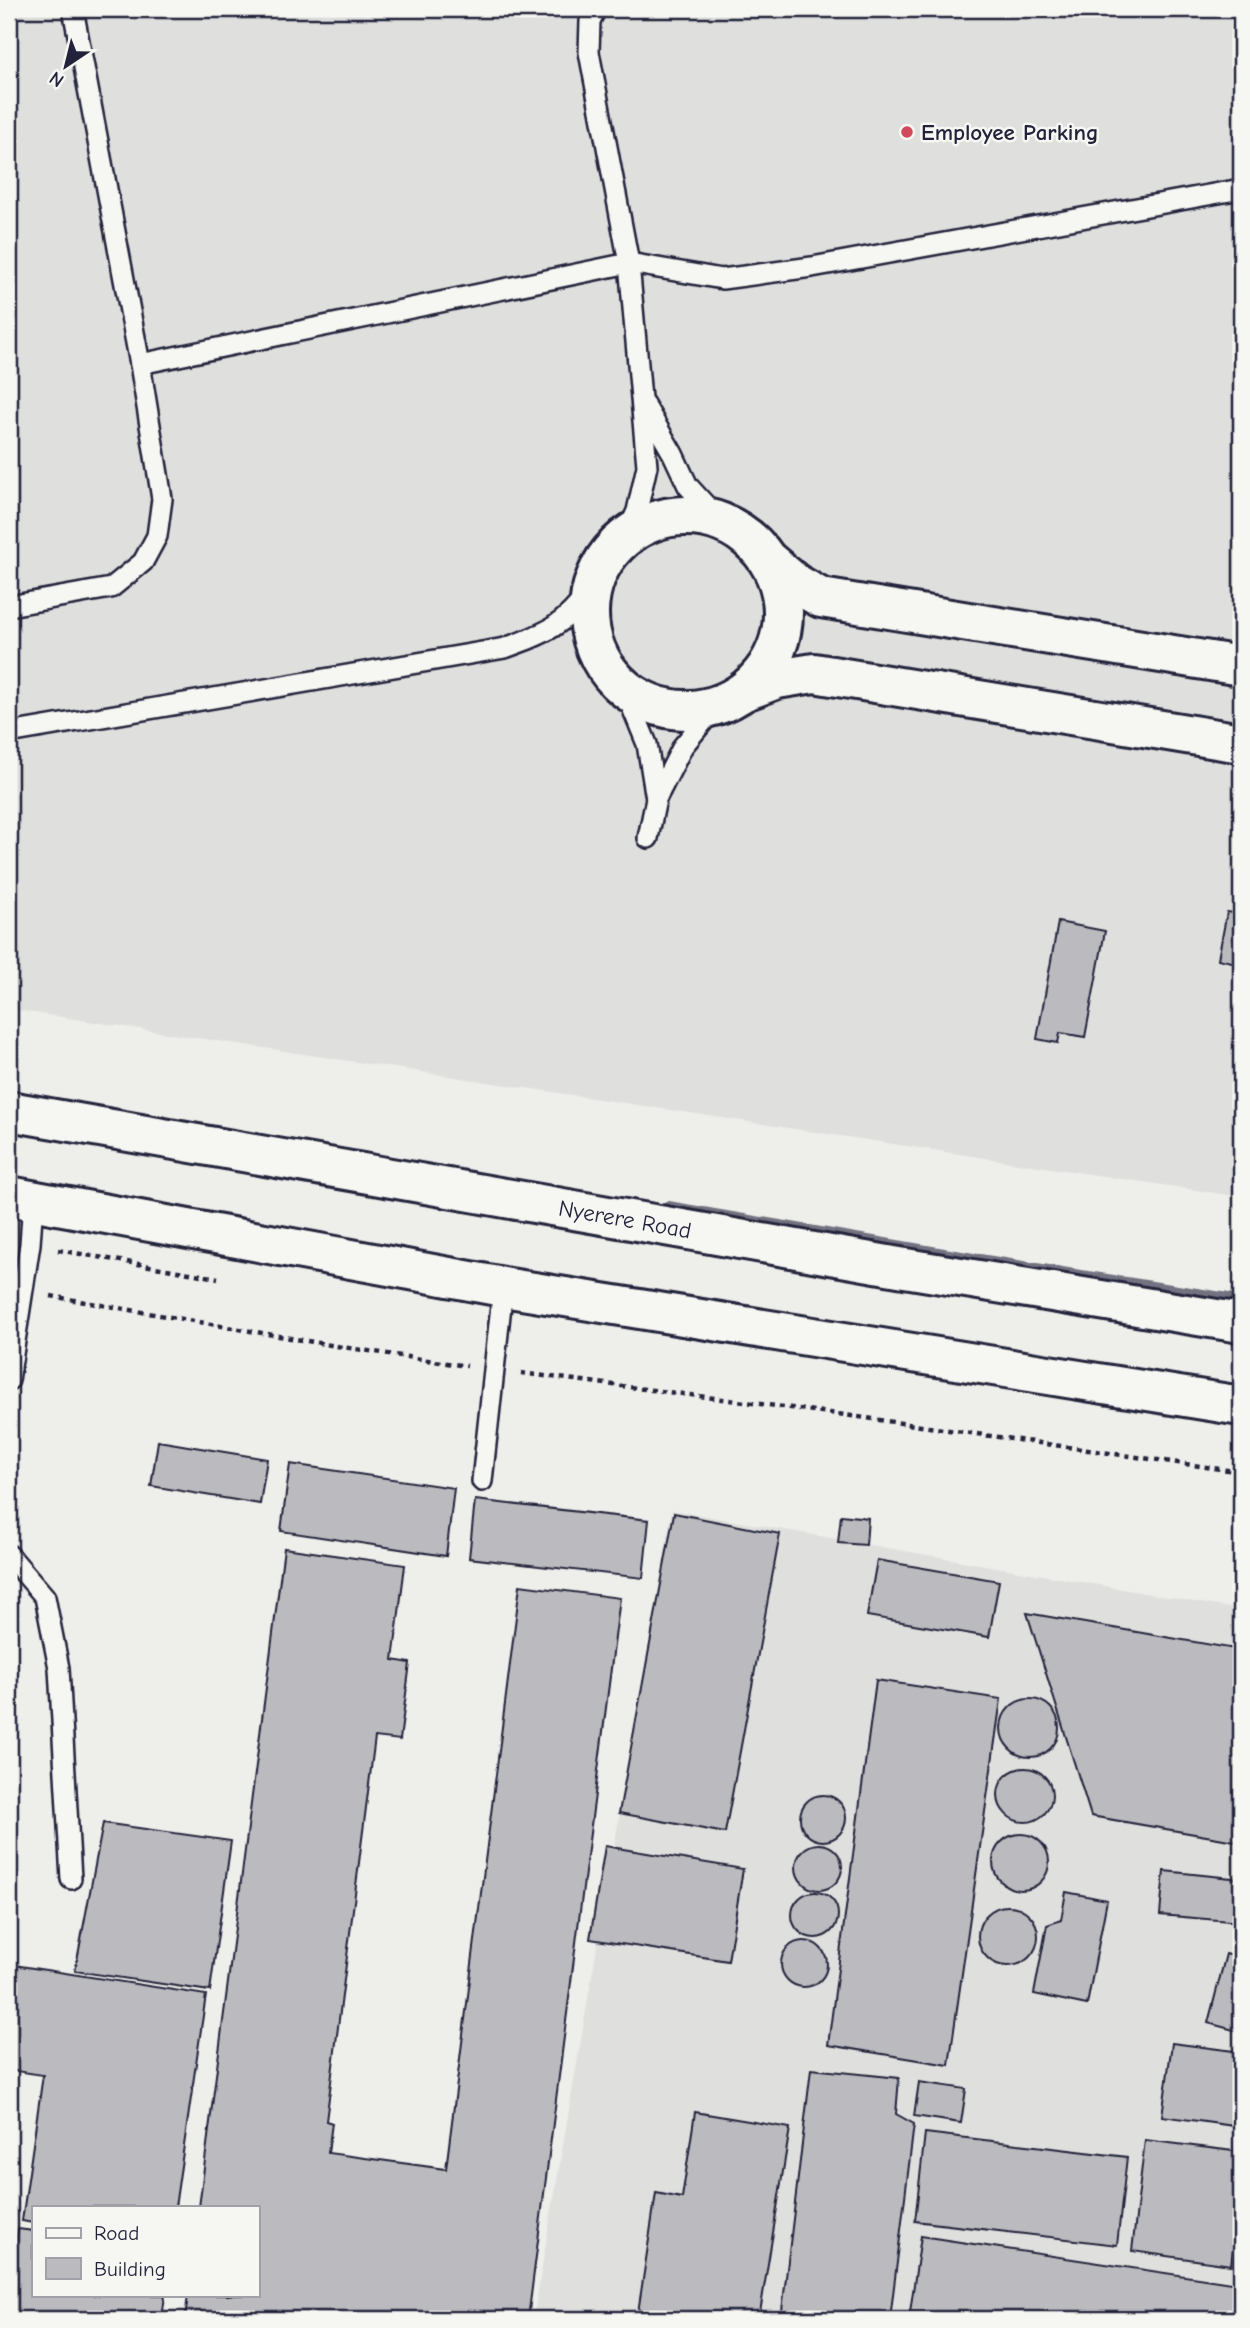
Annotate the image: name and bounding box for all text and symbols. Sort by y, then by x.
north arrow [32,32,102,102]
text: N [45,67,68,92]
place label: Employee Parking [921,119,1099,146]
marker: Employee Parking [899,124,915,140]
street label: Nyerere Road [556,1195,693,1244]
legend [32,2206,259,2296]
text: Road [94,2221,139,2245]
text: Building [94,2257,166,2281]

